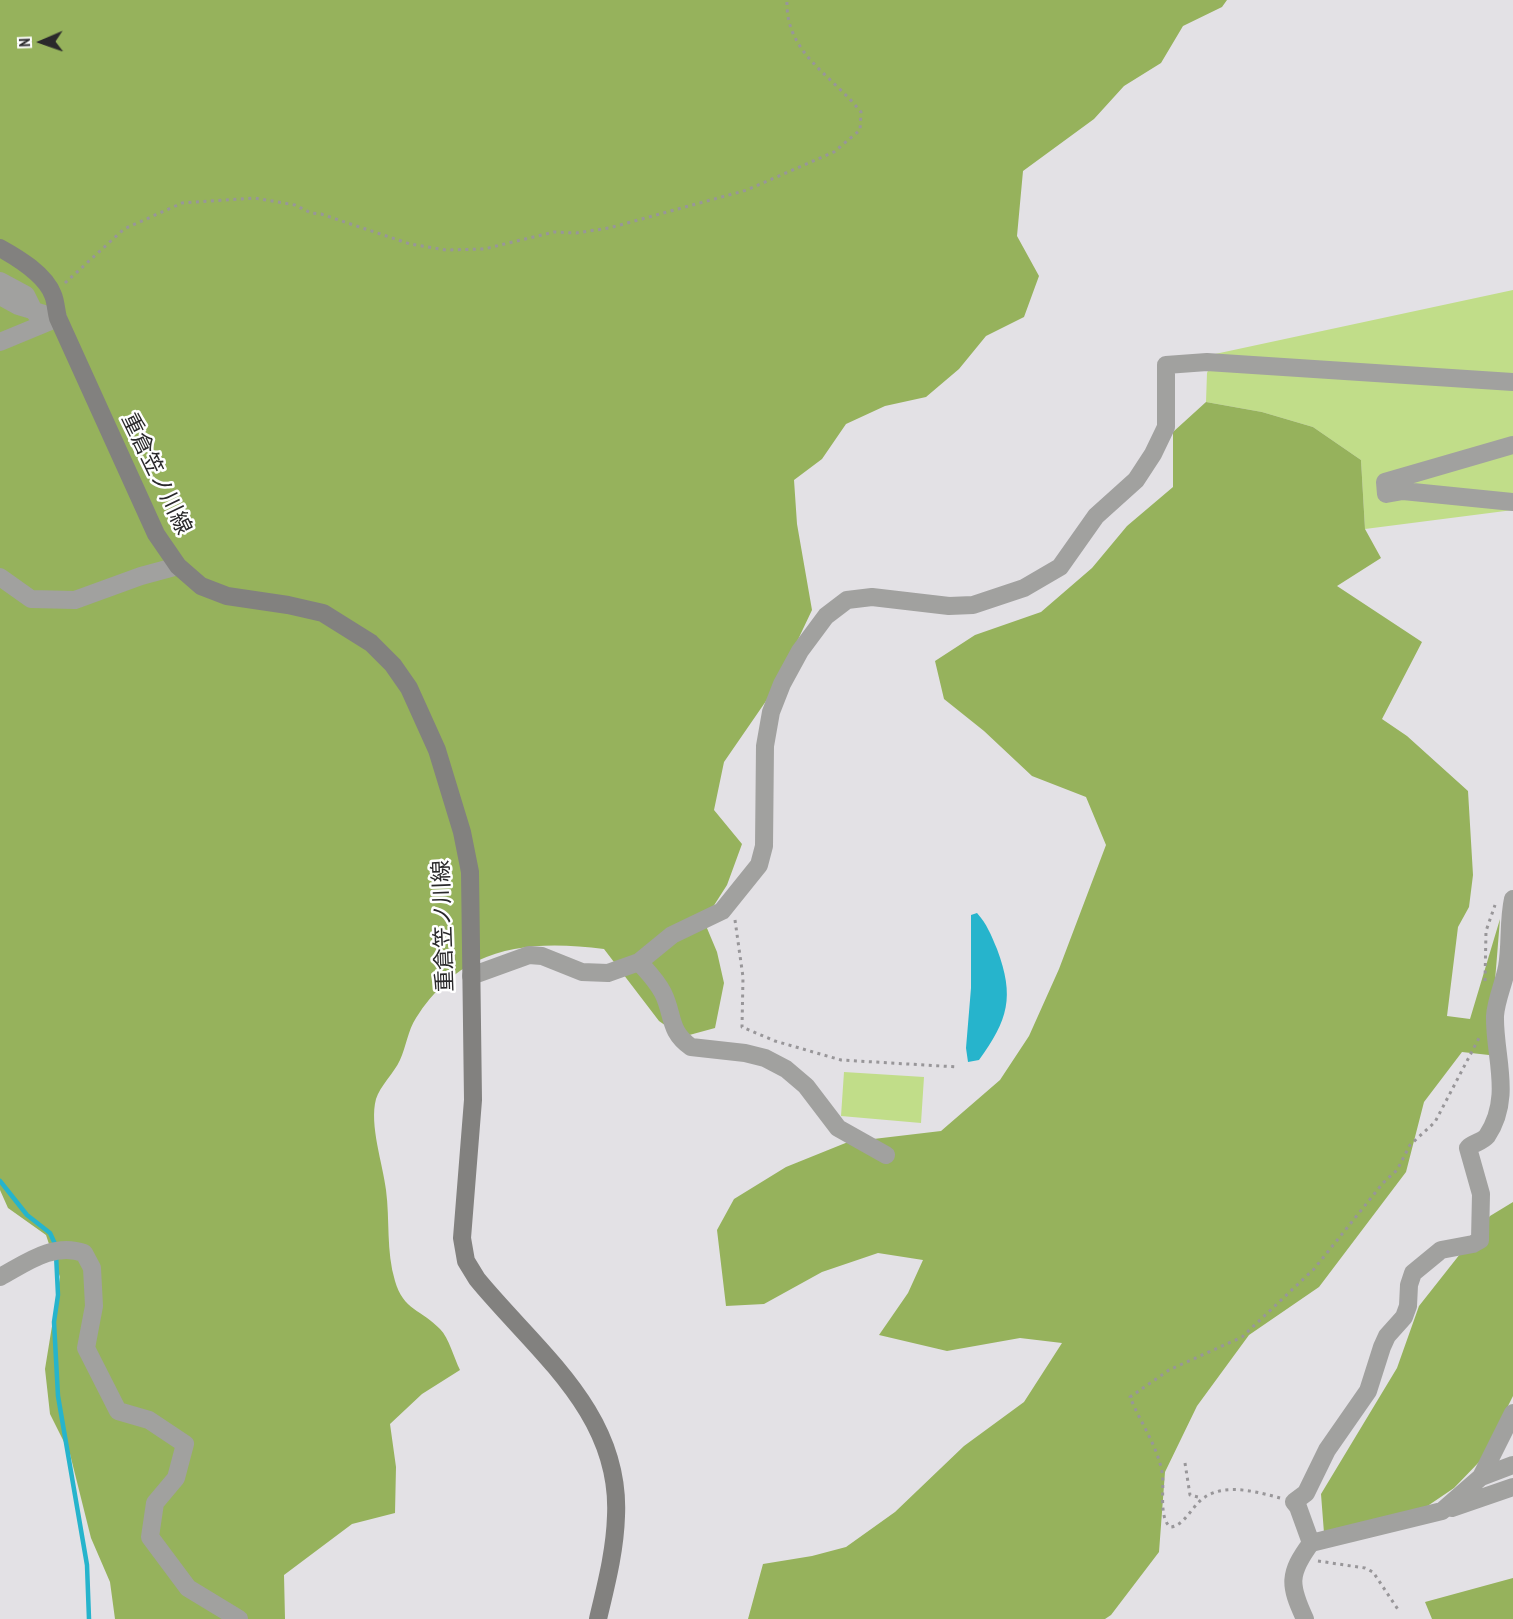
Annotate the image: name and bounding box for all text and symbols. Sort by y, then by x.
north arrow [12,12,72,72]
text: N [14,38,34,47]
street label: 重倉笠ノ川線 [115,409,197,539]
street label: 重倉笠ノ川線 [429,860,459,992]

